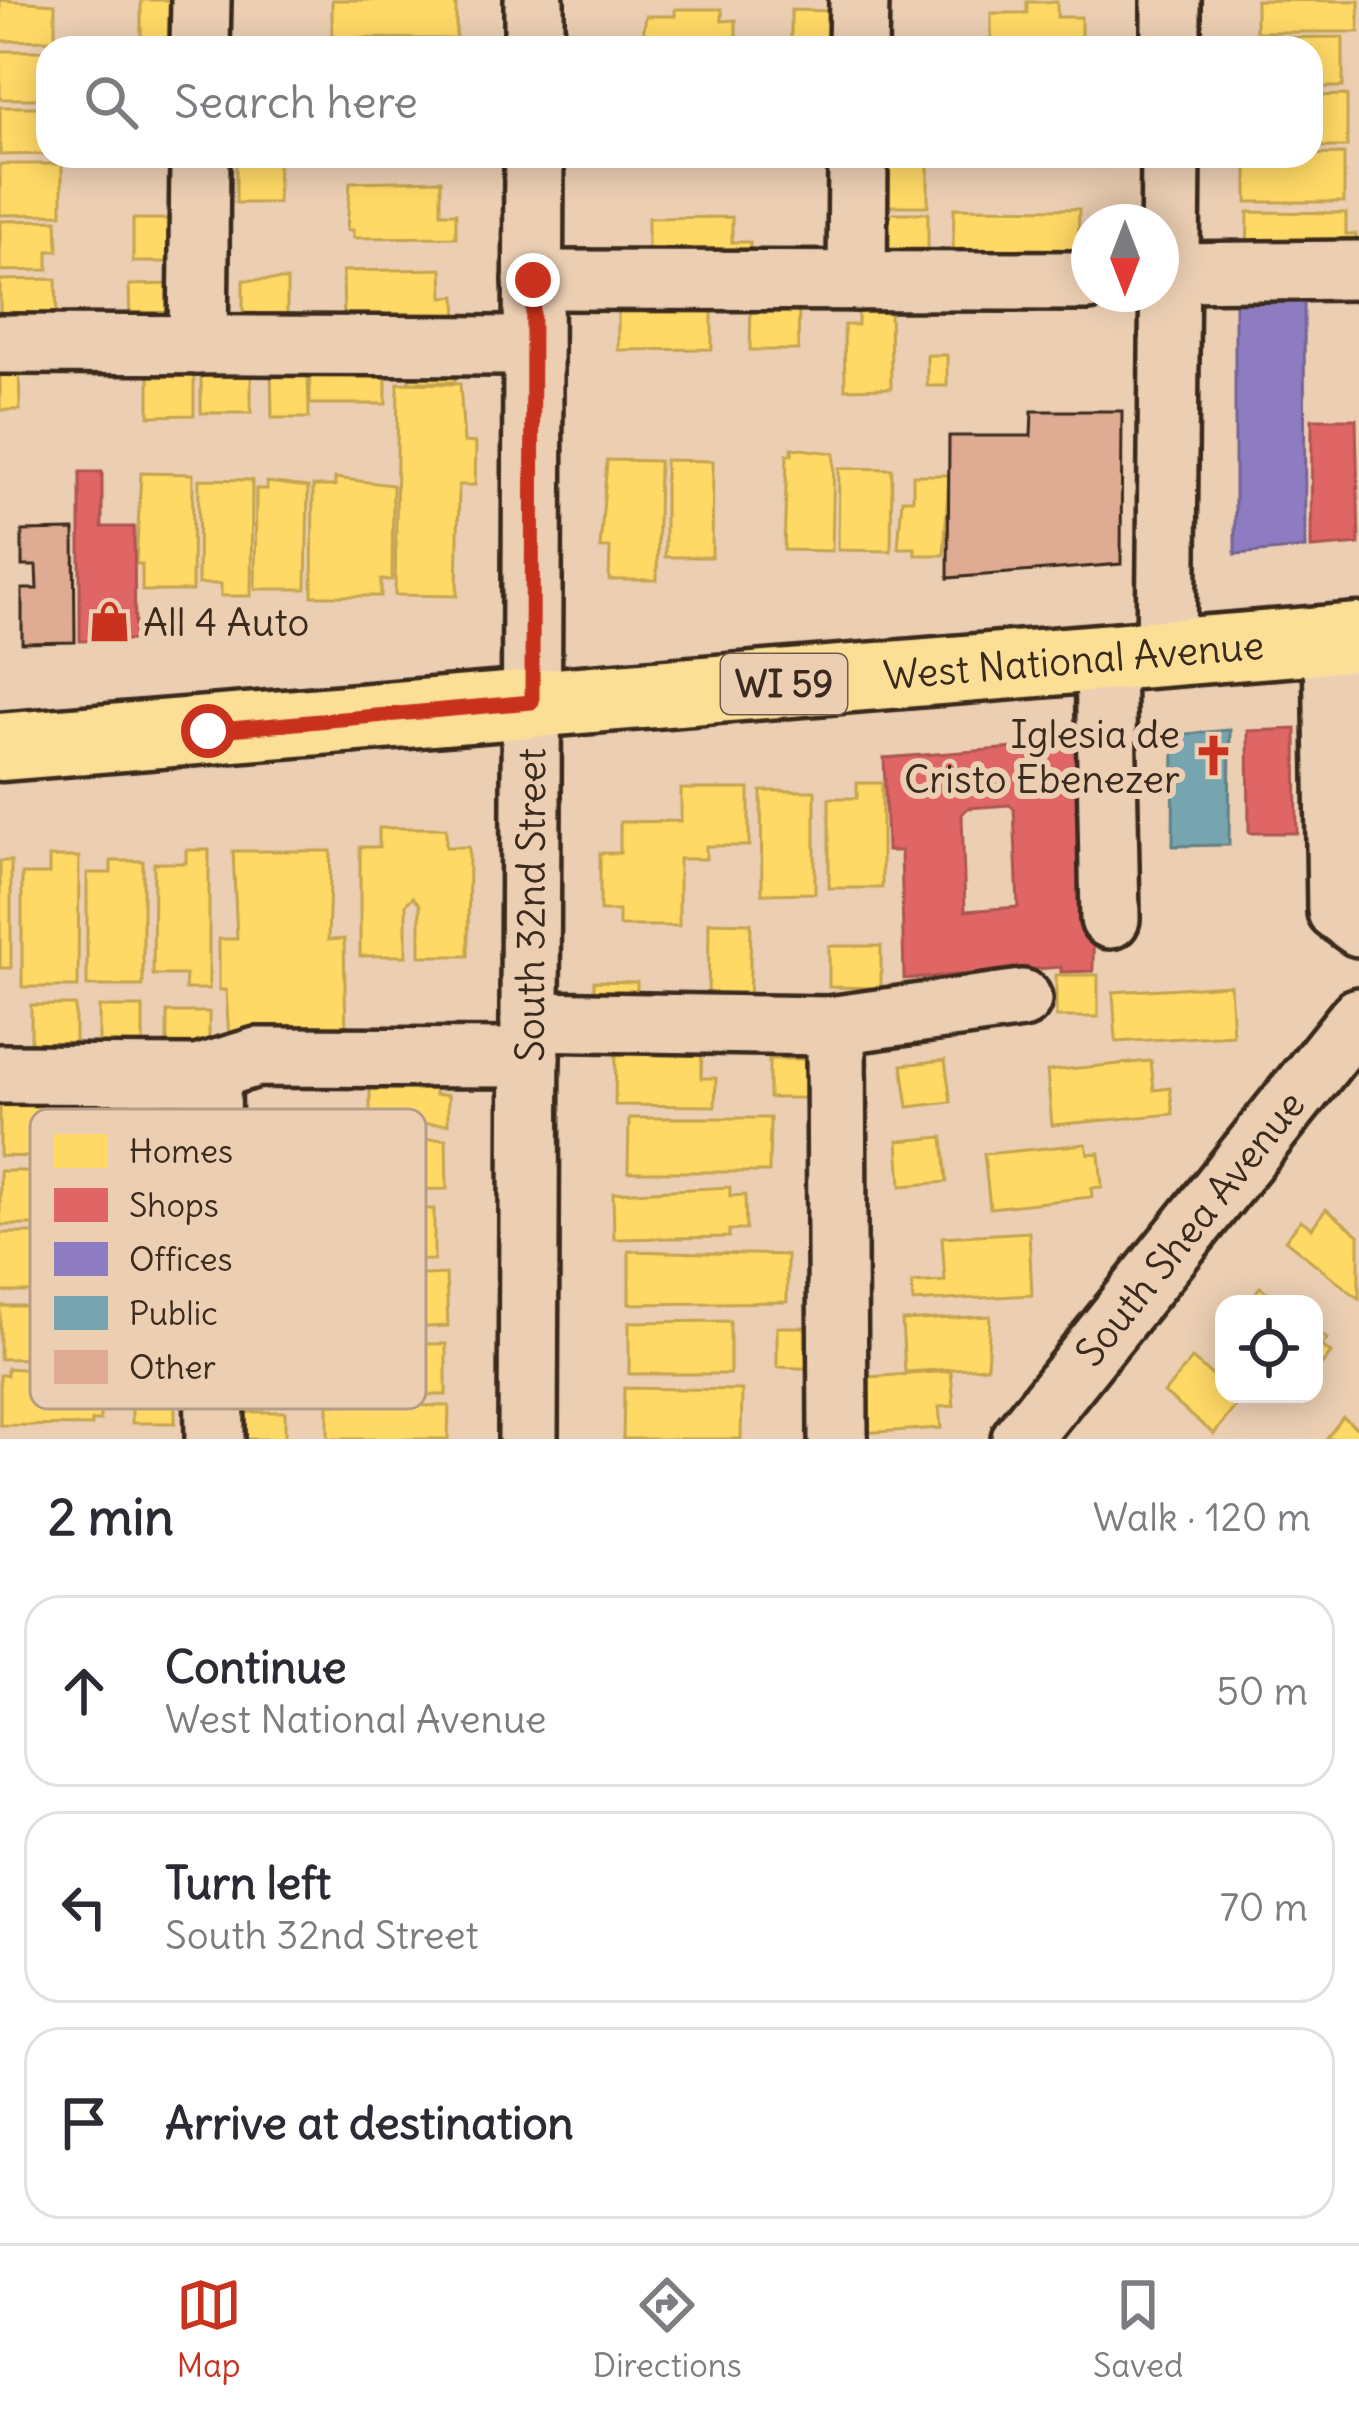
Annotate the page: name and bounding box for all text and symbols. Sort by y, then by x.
search box [36,36,1323,168]
icon: search [78,69,144,135]
text: Search here [174,74,418,130]
north arrow [1071,204,1179,312]
route end [506,253,560,307]
place label: All 4 Auto [143,598,310,647]
shop icon: All 4 Auto [86,599,132,645]
street label: West National Avenue [881,621,1266,700]
road number: WI 59 [721,654,847,714]
route start [181,704,235,758]
place label: Iglesia de Cristo Ebenezer [904,710,1180,804]
church icon: Iglesia de Cristo Ebenezer [1191,733,1237,779]
street label: South 32nd Street [506,748,556,1062]
street label: South Shea Avenue [1065,1081,1315,1376]
legend [30,1109,426,1409]
text: Homes [129,1130,233,1172]
text: Shops [129,1184,219,1226]
text: Offices [129,1238,233,1280]
text: Public [129,1292,218,1334]
map controls [1215,1295,1323,1403]
button: locate [1215,1295,1323,1403]
text: Other [129,1346,216,1388]
text: 2 min [48,1485,174,1549]
text: Walk · 120 m [1093,1493,1311,1542]
text: Continue [165,1639,347,1695]
icon: ahead [51,1658,117,1724]
text: 50 m [1216,1667,1308,1716]
text: West National Avenue [165,1695,547,1744]
text: Turn left [165,1855,331,1911]
icon: left [51,1874,117,1940]
text: 70 m [1220,1883,1308,1932]
text: South 32nd Street [165,1911,479,1960]
icon: arrive [51,2090,117,2156]
text: Arrive at destination [165,2095,574,2151]
tab: Map [176,2272,242,2386]
tab: Directions [593,2272,742,2386]
tab: Saved [1093,2272,1183,2386]

